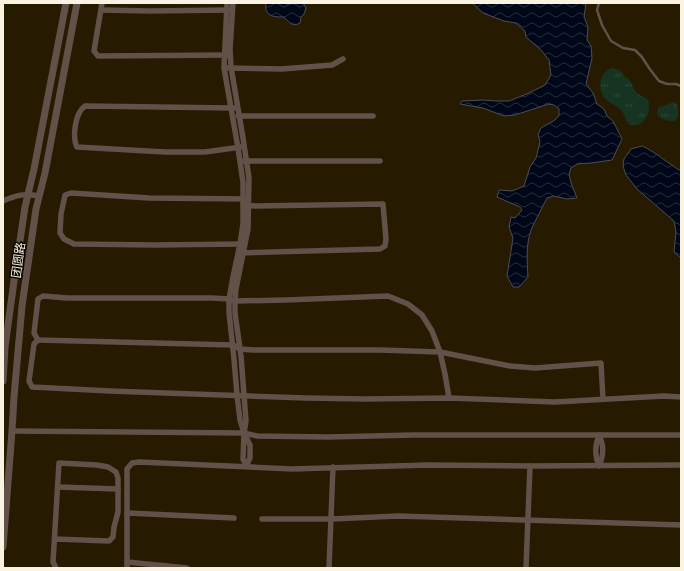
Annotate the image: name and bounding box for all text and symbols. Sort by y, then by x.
street label: 团圆路 [8,241,28,279]

